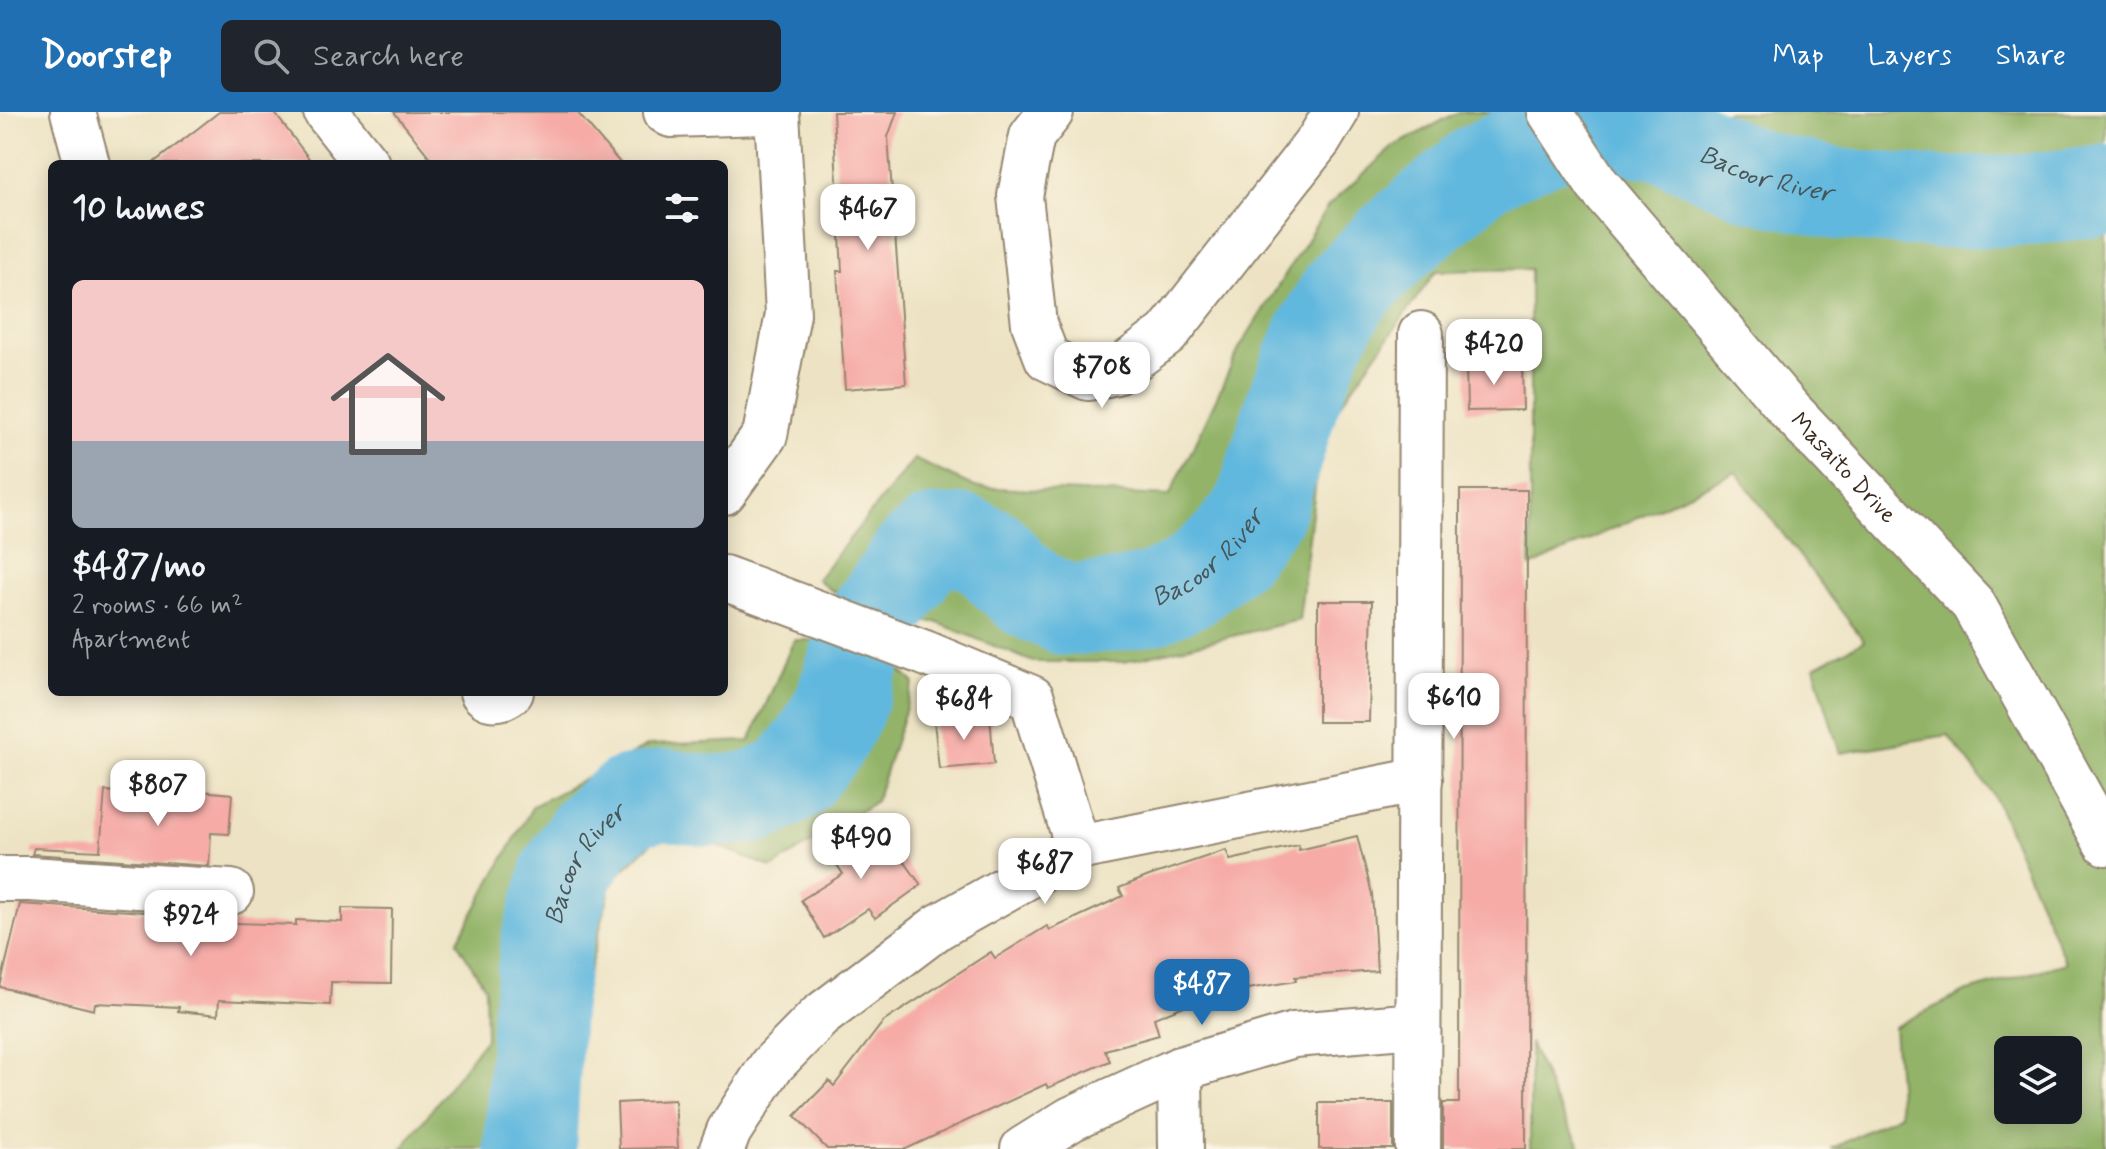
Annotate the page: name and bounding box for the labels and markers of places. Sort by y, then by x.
pin: $467 [821,184,915,252]
pin: $420 [1447,319,1541,387]
pin: $708 [1055,342,1149,410]
pin: $610 [1407,673,1501,741]
pin: $684 [917,674,1011,742]
pin: $807 [111,760,205,828]
pin: $490 [814,813,908,881]
pin: $687 [998,838,1092,906]
pin: $924 [144,890,238,958]
pin: $487 [1155,959,1249,1027]

